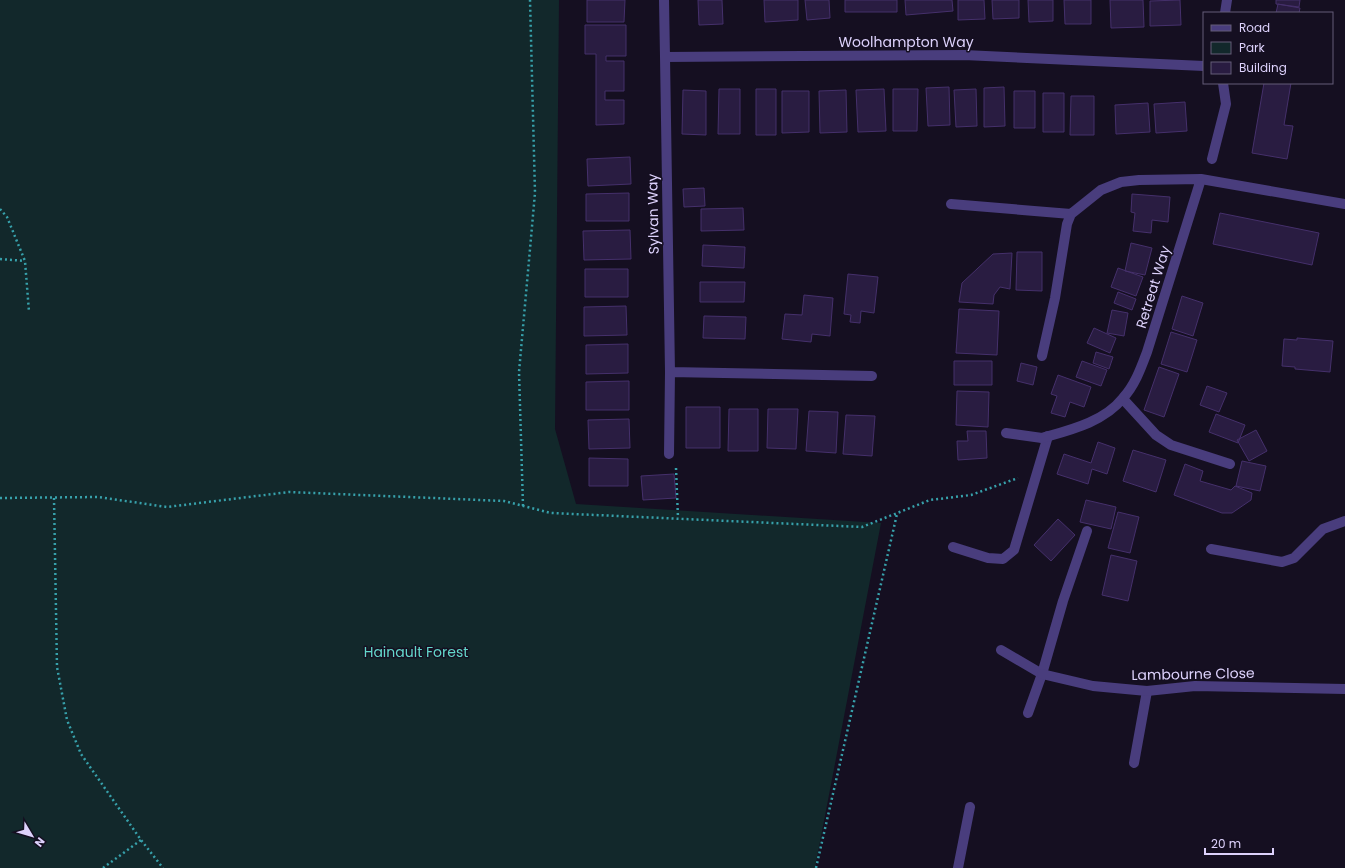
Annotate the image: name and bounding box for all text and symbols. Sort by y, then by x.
legend [1203,12,1333,84]
text: Road [1239,19,1270,36]
street label: Woolhampton Way [838,32,974,52]
text: Park [1239,39,1266,56]
text: Building [1239,59,1287,76]
street label: Sylvan Way [642,173,664,254]
street label: Retreat Way [1131,243,1175,331]
park label: Hainault Forest [364,642,468,662]
street label: Lambourne Close [1131,663,1255,685]
north arrow [12,816,52,856]
scale bar [1205,830,1273,856]
text: N [31,834,49,850]
text: 20 m [1211,835,1241,852]

